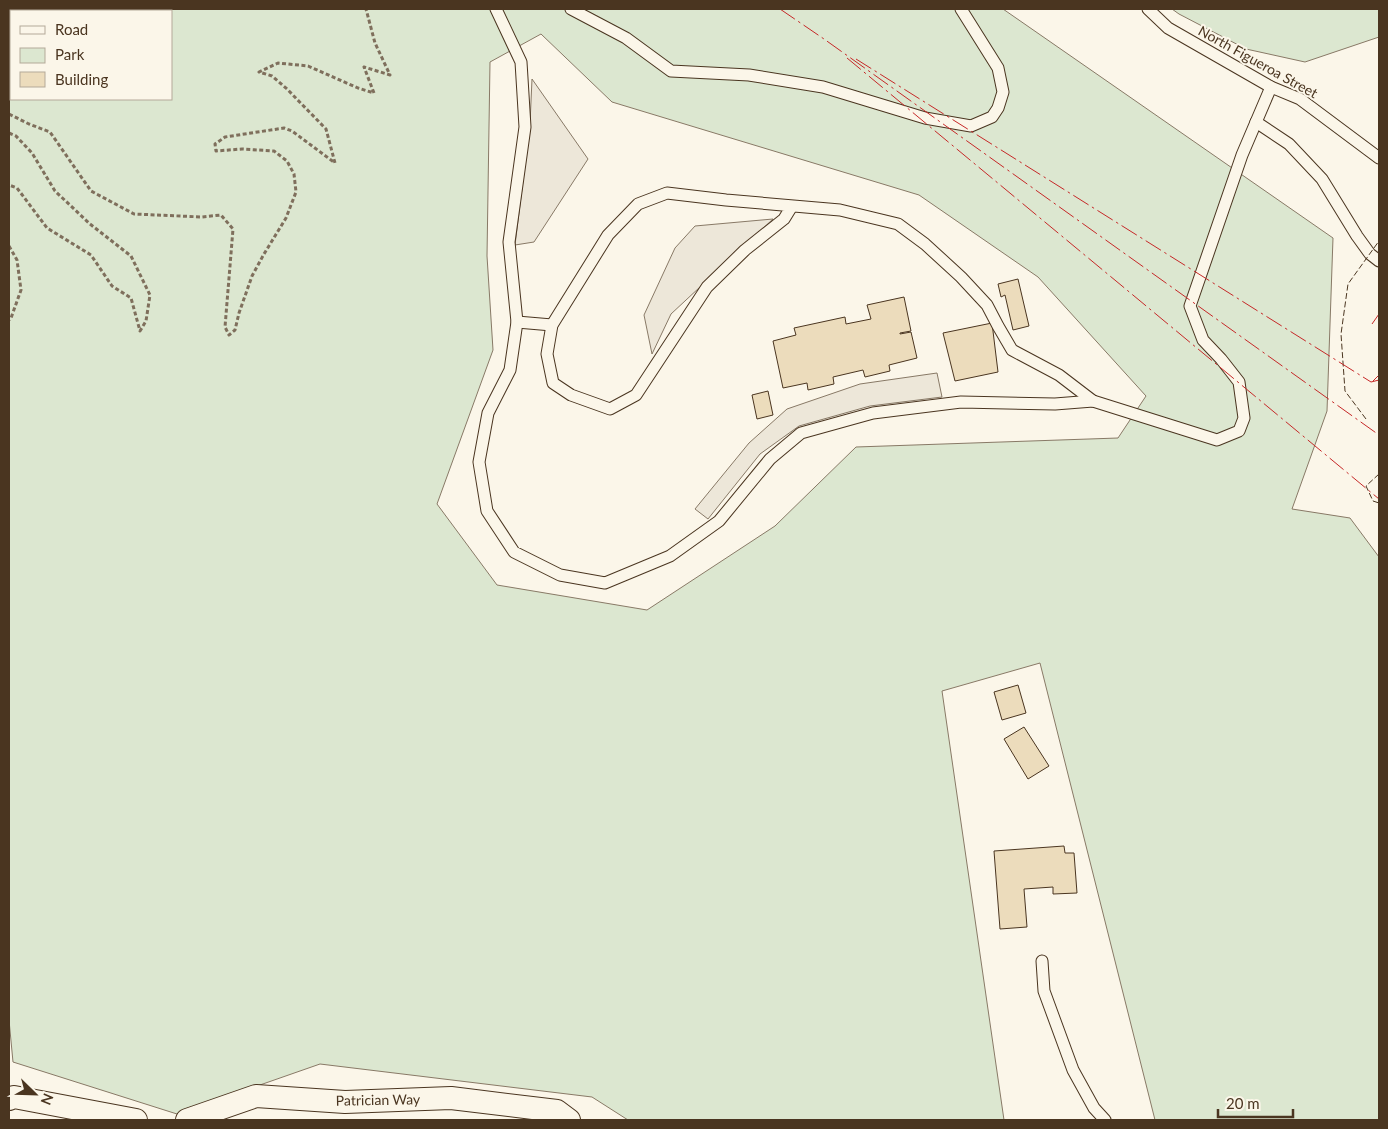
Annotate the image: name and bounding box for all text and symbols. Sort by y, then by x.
legend [10,10,172,100]
text: Road [55,20,88,38]
street label: North Figueroa Street [1196,22,1321,101]
text: Park [55,45,85,63]
text: Building [55,70,108,88]
north arrow [10,1069,60,1119]
scale bar [1218,1086,1293,1118]
street label: Patrician Way [336,1090,421,1109]
text: N [37,1091,57,1108]
text: 20 m [1226,1094,1260,1112]

